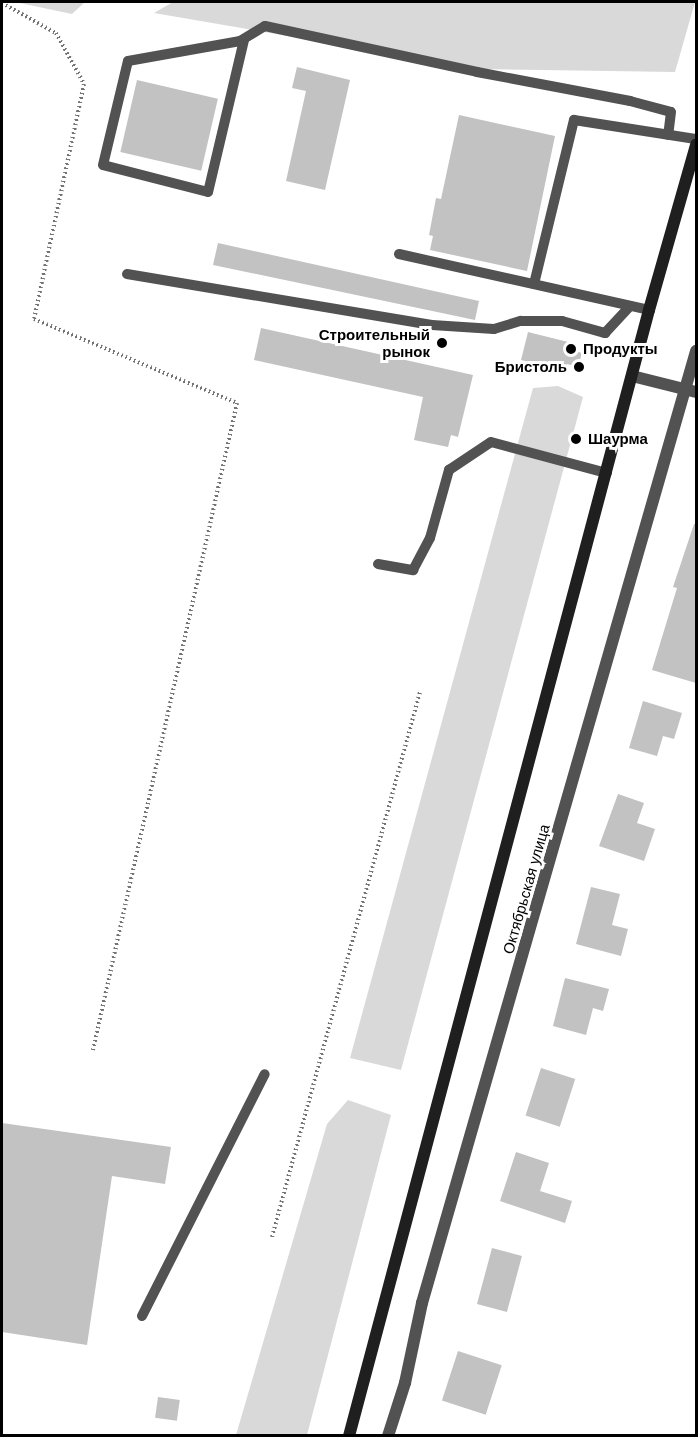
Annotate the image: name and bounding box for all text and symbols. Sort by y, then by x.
place label: Строительный рынок [319,325,430,360]
marker: Строительный рынок [435,336,449,350]
place label: Продукты [583,340,658,358]
marker: Продукты [564,342,578,356]
place label: Бристоль [495,358,567,376]
marker: Бристоль [572,360,586,374]
place label: Шаурма [588,430,648,448]
marker: Шаурма [569,432,583,446]
street label: Октябрьская улица [499,822,553,956]

